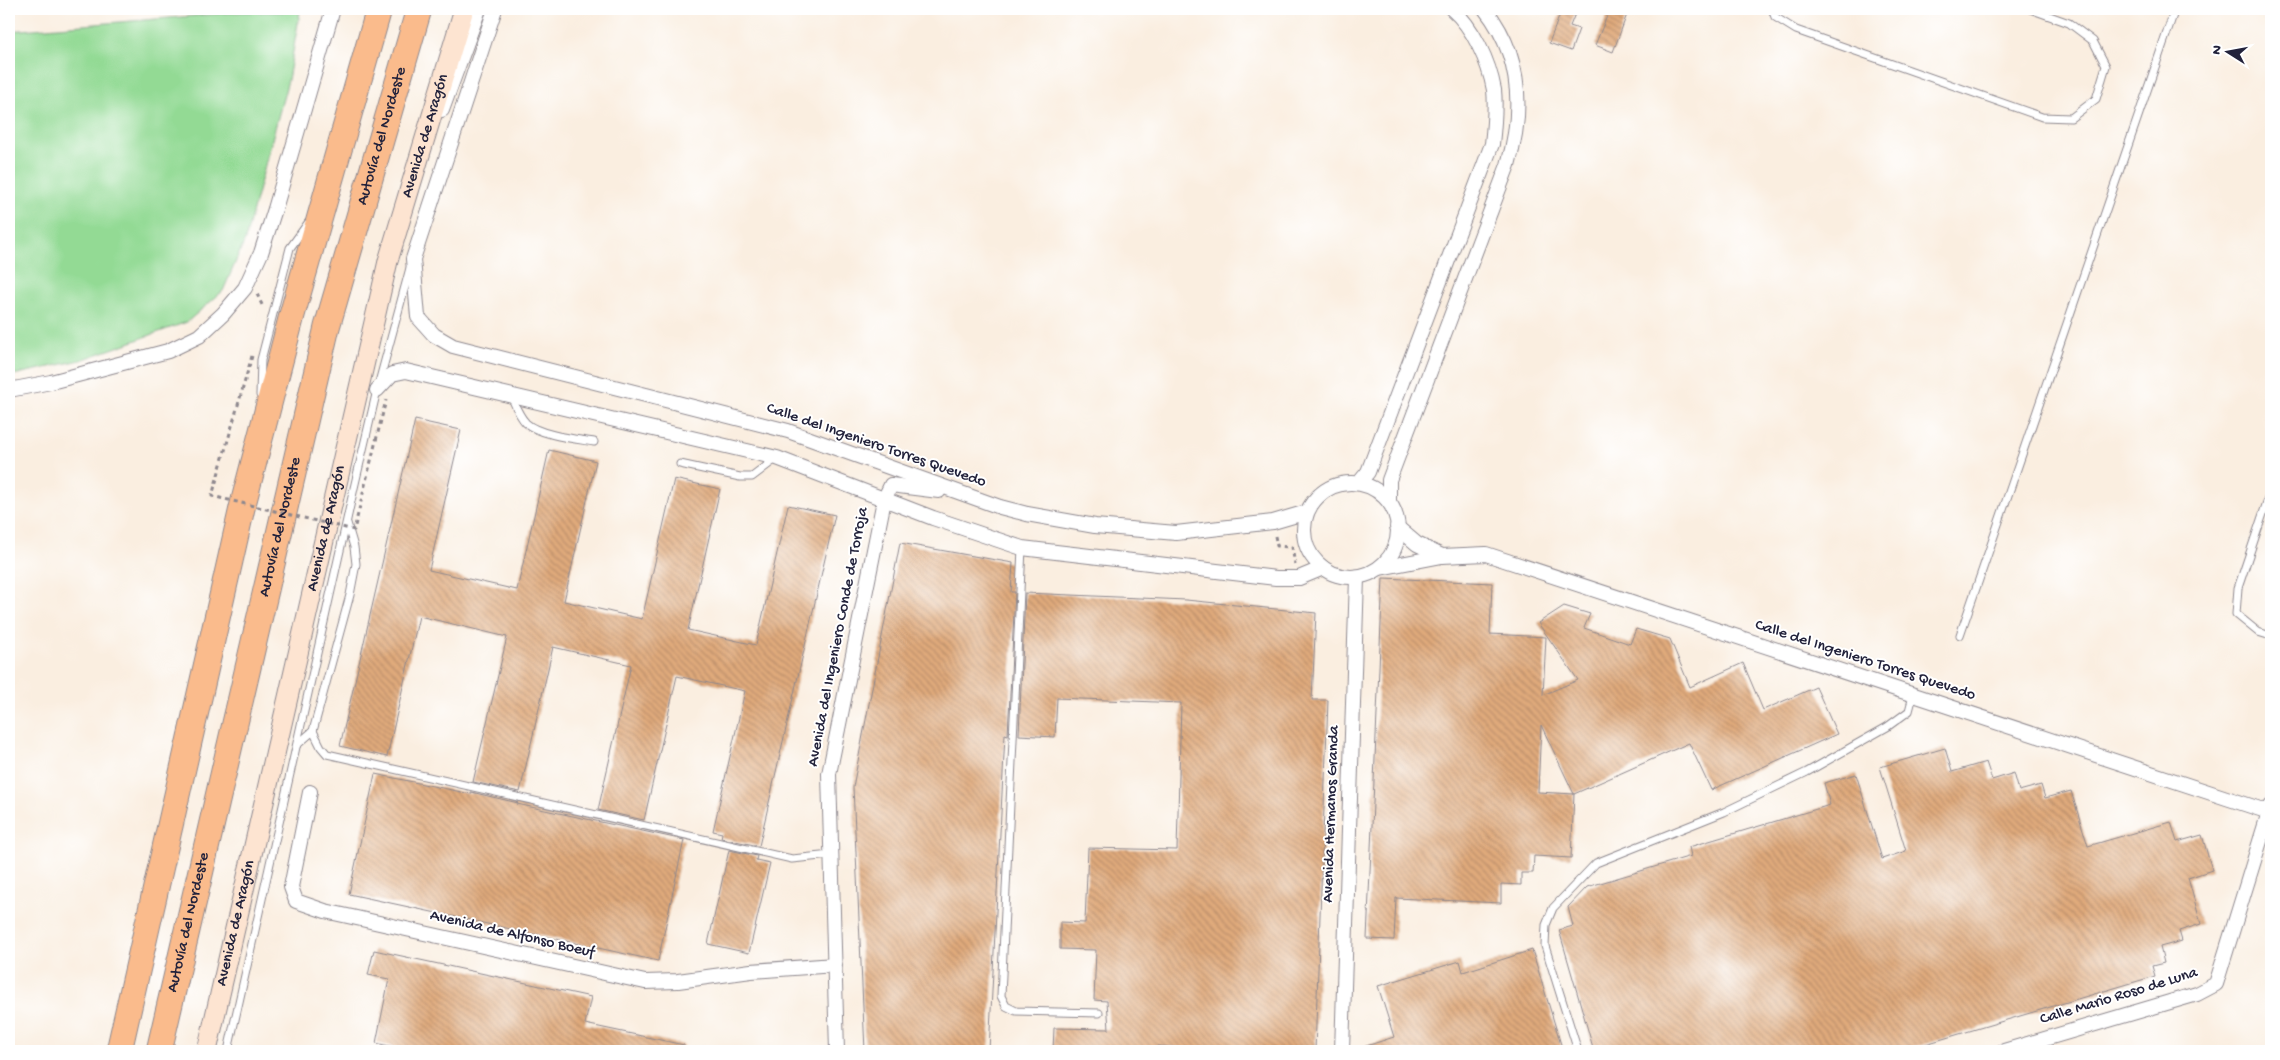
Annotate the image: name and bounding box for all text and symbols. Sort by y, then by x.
north arrow [2202,28,2252,78]
text: N [2208,44,2227,56]
street label: Autovía del Nordeste [353,64,411,207]
street label: Avenida de Aragón [398,71,453,200]
street label: Calle del Ingeniero Torres Quevedo [764,399,988,493]
street label: Autovía del Nordeste [255,455,306,599]
street label: Avenida de Aragón [303,463,350,593]
street label: Avenida del Ingeniero Conde de Torroja [805,505,874,768]
street label: Calle del Ingeniero Torres Quevedo [1752,616,1978,706]
street label: Avenida Hermanos Granda [1319,724,1345,903]
street label: Autovía del Nordeste [163,850,214,994]
street label: Avenida de Aragón [213,858,260,988]
street label: Avenida de Alfonso Boeuf [428,907,597,963]
street label: Calle Mario Roso de Luna [2038,964,2201,1030]

